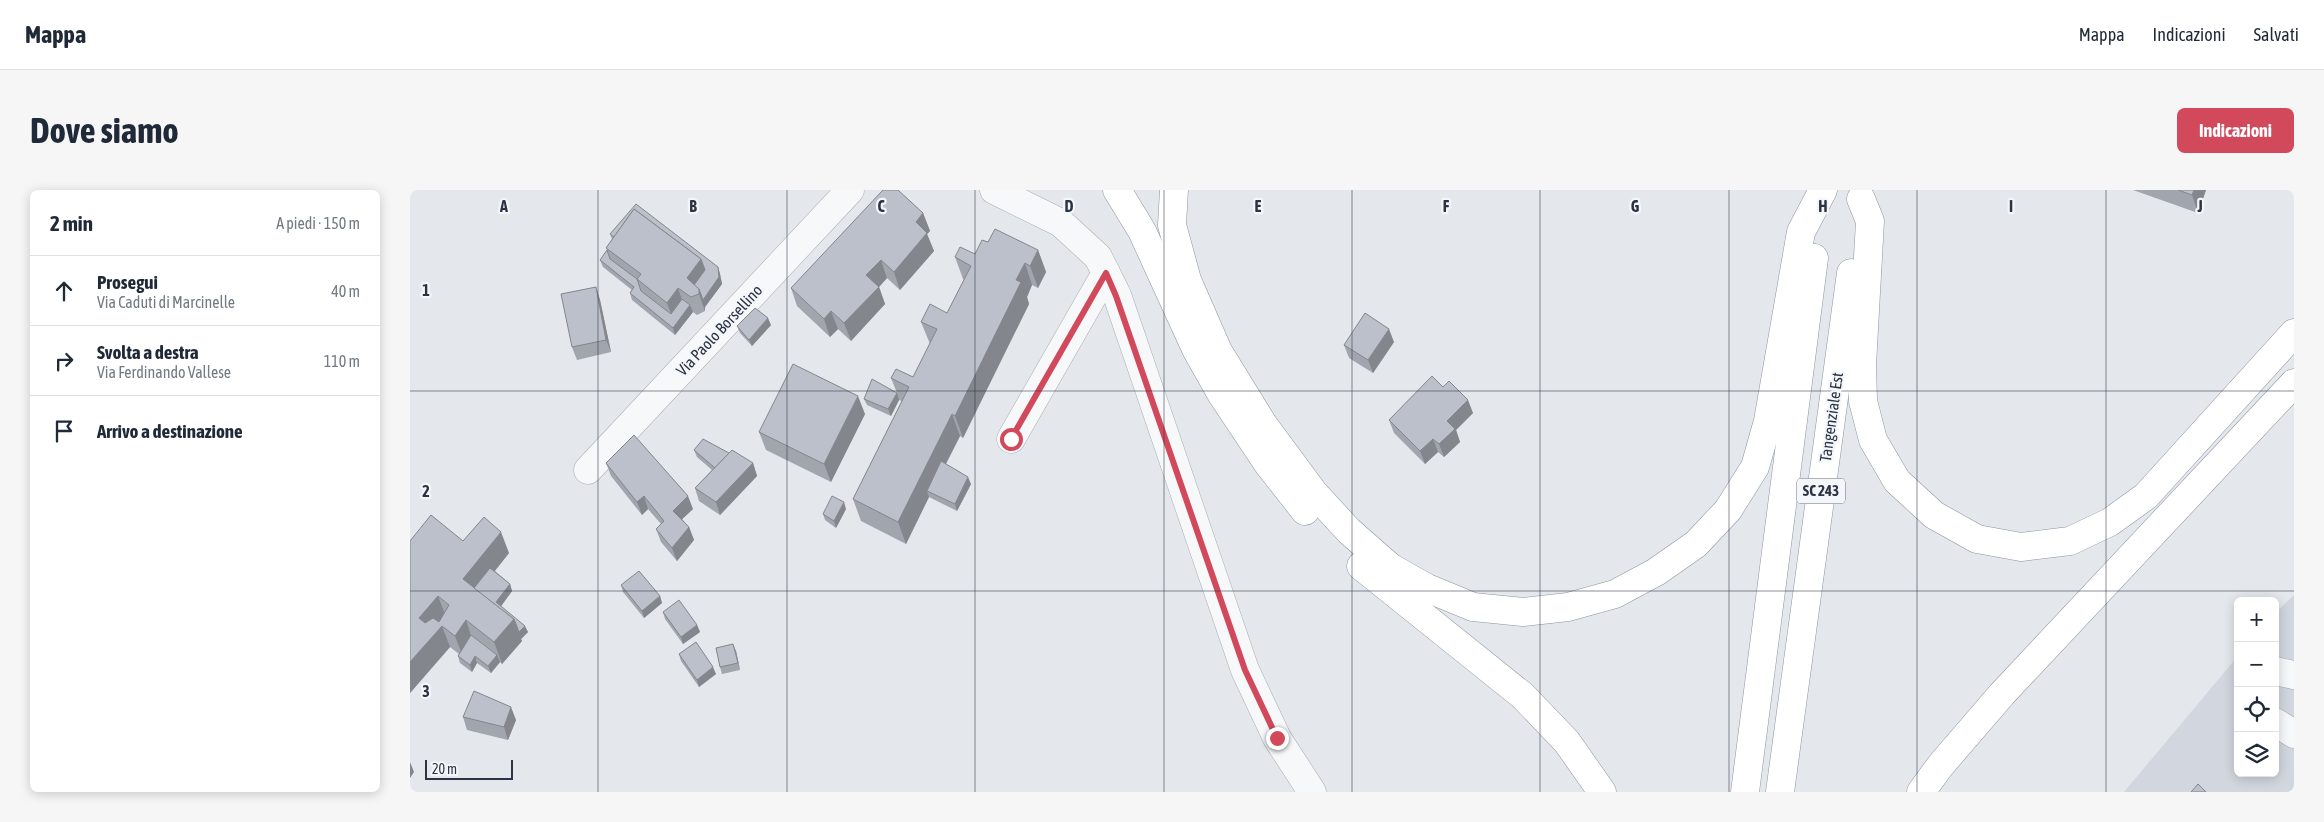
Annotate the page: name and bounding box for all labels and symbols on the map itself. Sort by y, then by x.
text: A [499,197,508,215]
text: B [689,197,697,215]
text: C [877,197,885,215]
text: D [1065,197,1074,215]
text: E [1255,197,1262,215]
text: F [1443,197,1450,215]
text: G [1631,197,1640,215]
text: H [1818,197,1828,215]
text: I [2009,197,2013,215]
text: J [2196,197,2203,215]
text: 1 [422,281,430,299]
street label: Via Paolo Borsellino [672,281,766,379]
street label: Tangenziale Est [1816,371,1847,463]
route start [1000,428,1023,451]
road number: SC 243 [1797,478,1845,504]
text: 2 [422,482,430,500]
text: 3 [422,682,430,700]
route end [1266,727,1289,750]
scale bar [425,757,512,780]

